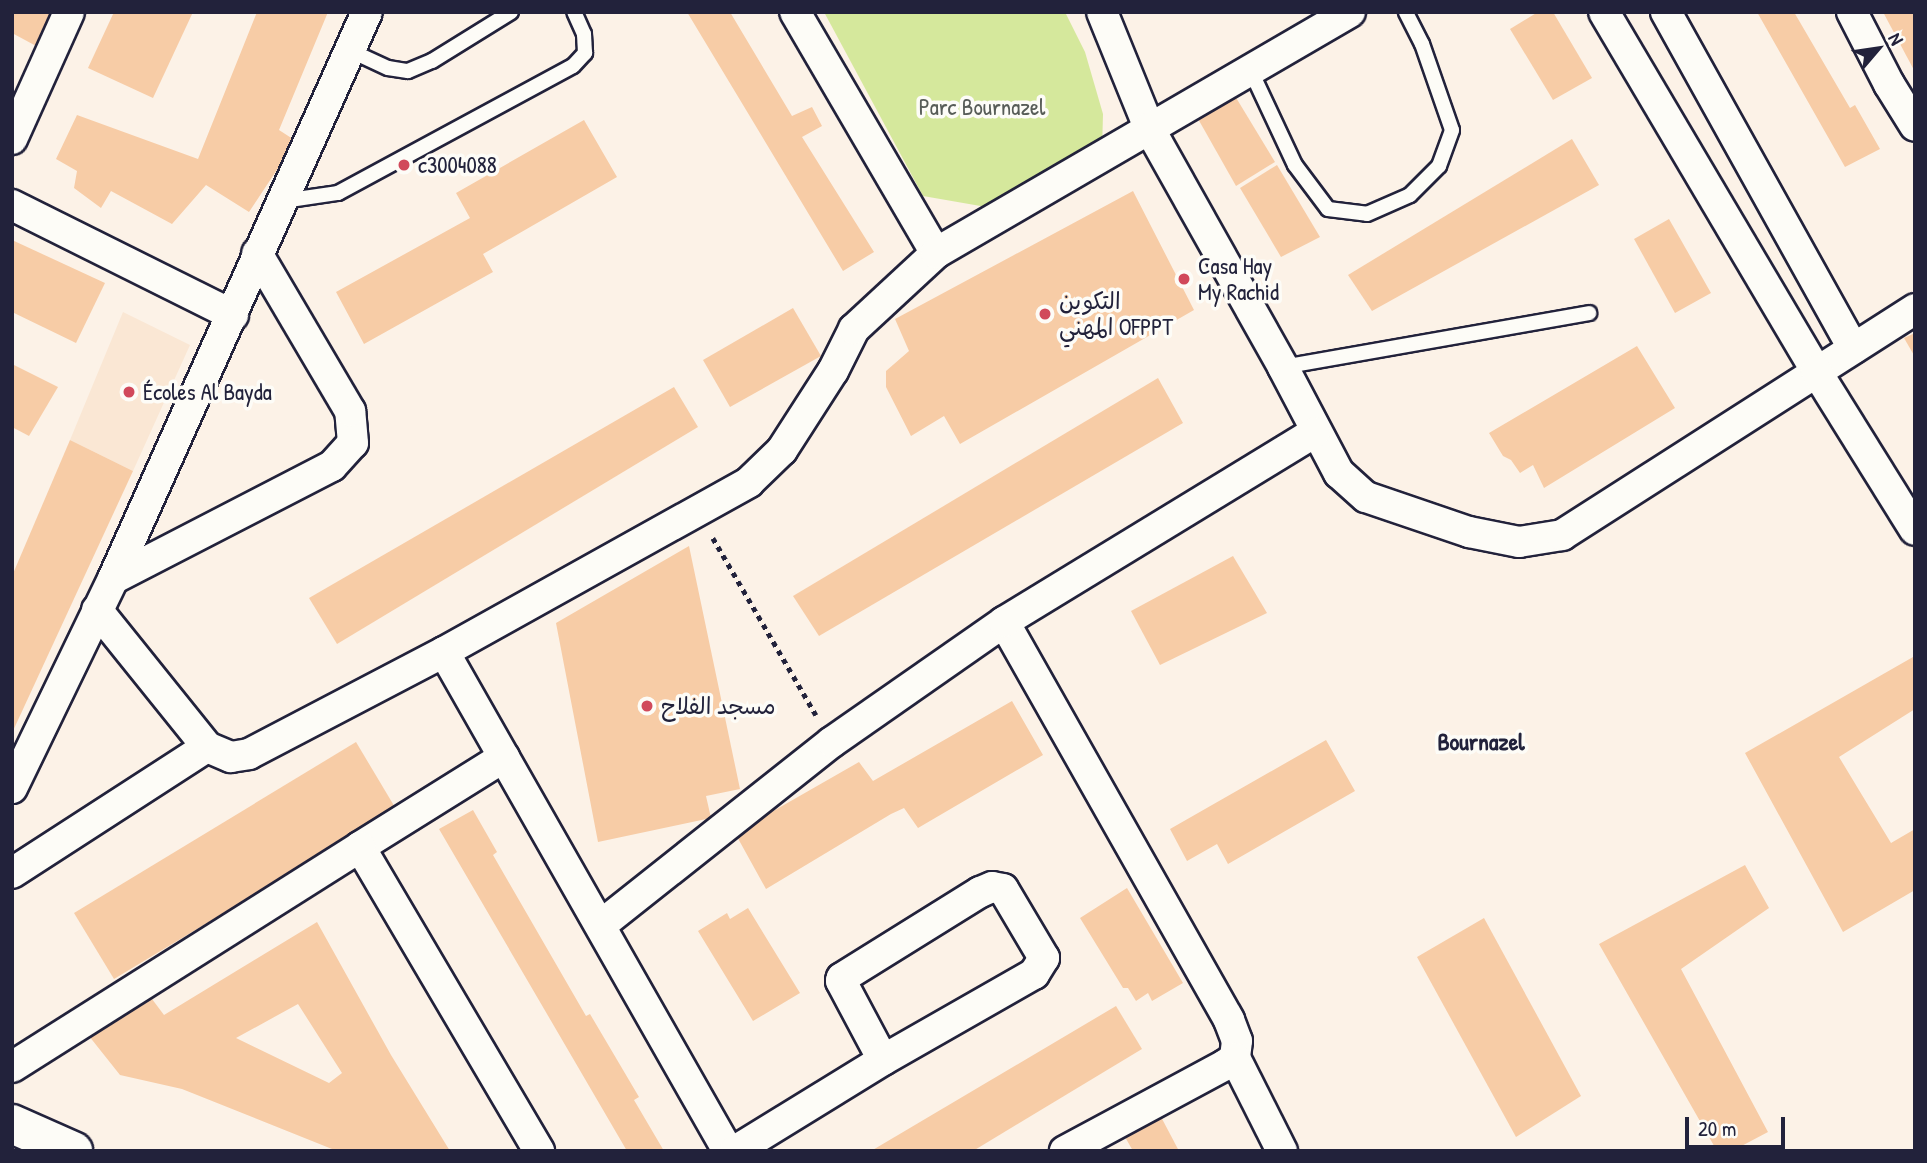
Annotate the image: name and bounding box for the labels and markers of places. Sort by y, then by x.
place label: c3004088 [418,151,497,179]
marker: c3004088 [396,157,412,173]
place label: Casa Hay My Rachid [1198,252,1279,306]
marker: Casa Hay My Rachid [1176,271,1192,287]
place label: التكوين المهني OFPPT [1059,287,1173,341]
marker: التكوين المهني OFPPT [1037,306,1053,322]
place label: Écoles Al Bayda [143,378,272,406]
marker: Écoles Al Bayda [121,384,137,400]
place label: مسجد الفلاح [661,692,776,720]
marker: مسجد الفلاح [639,698,655,714]

